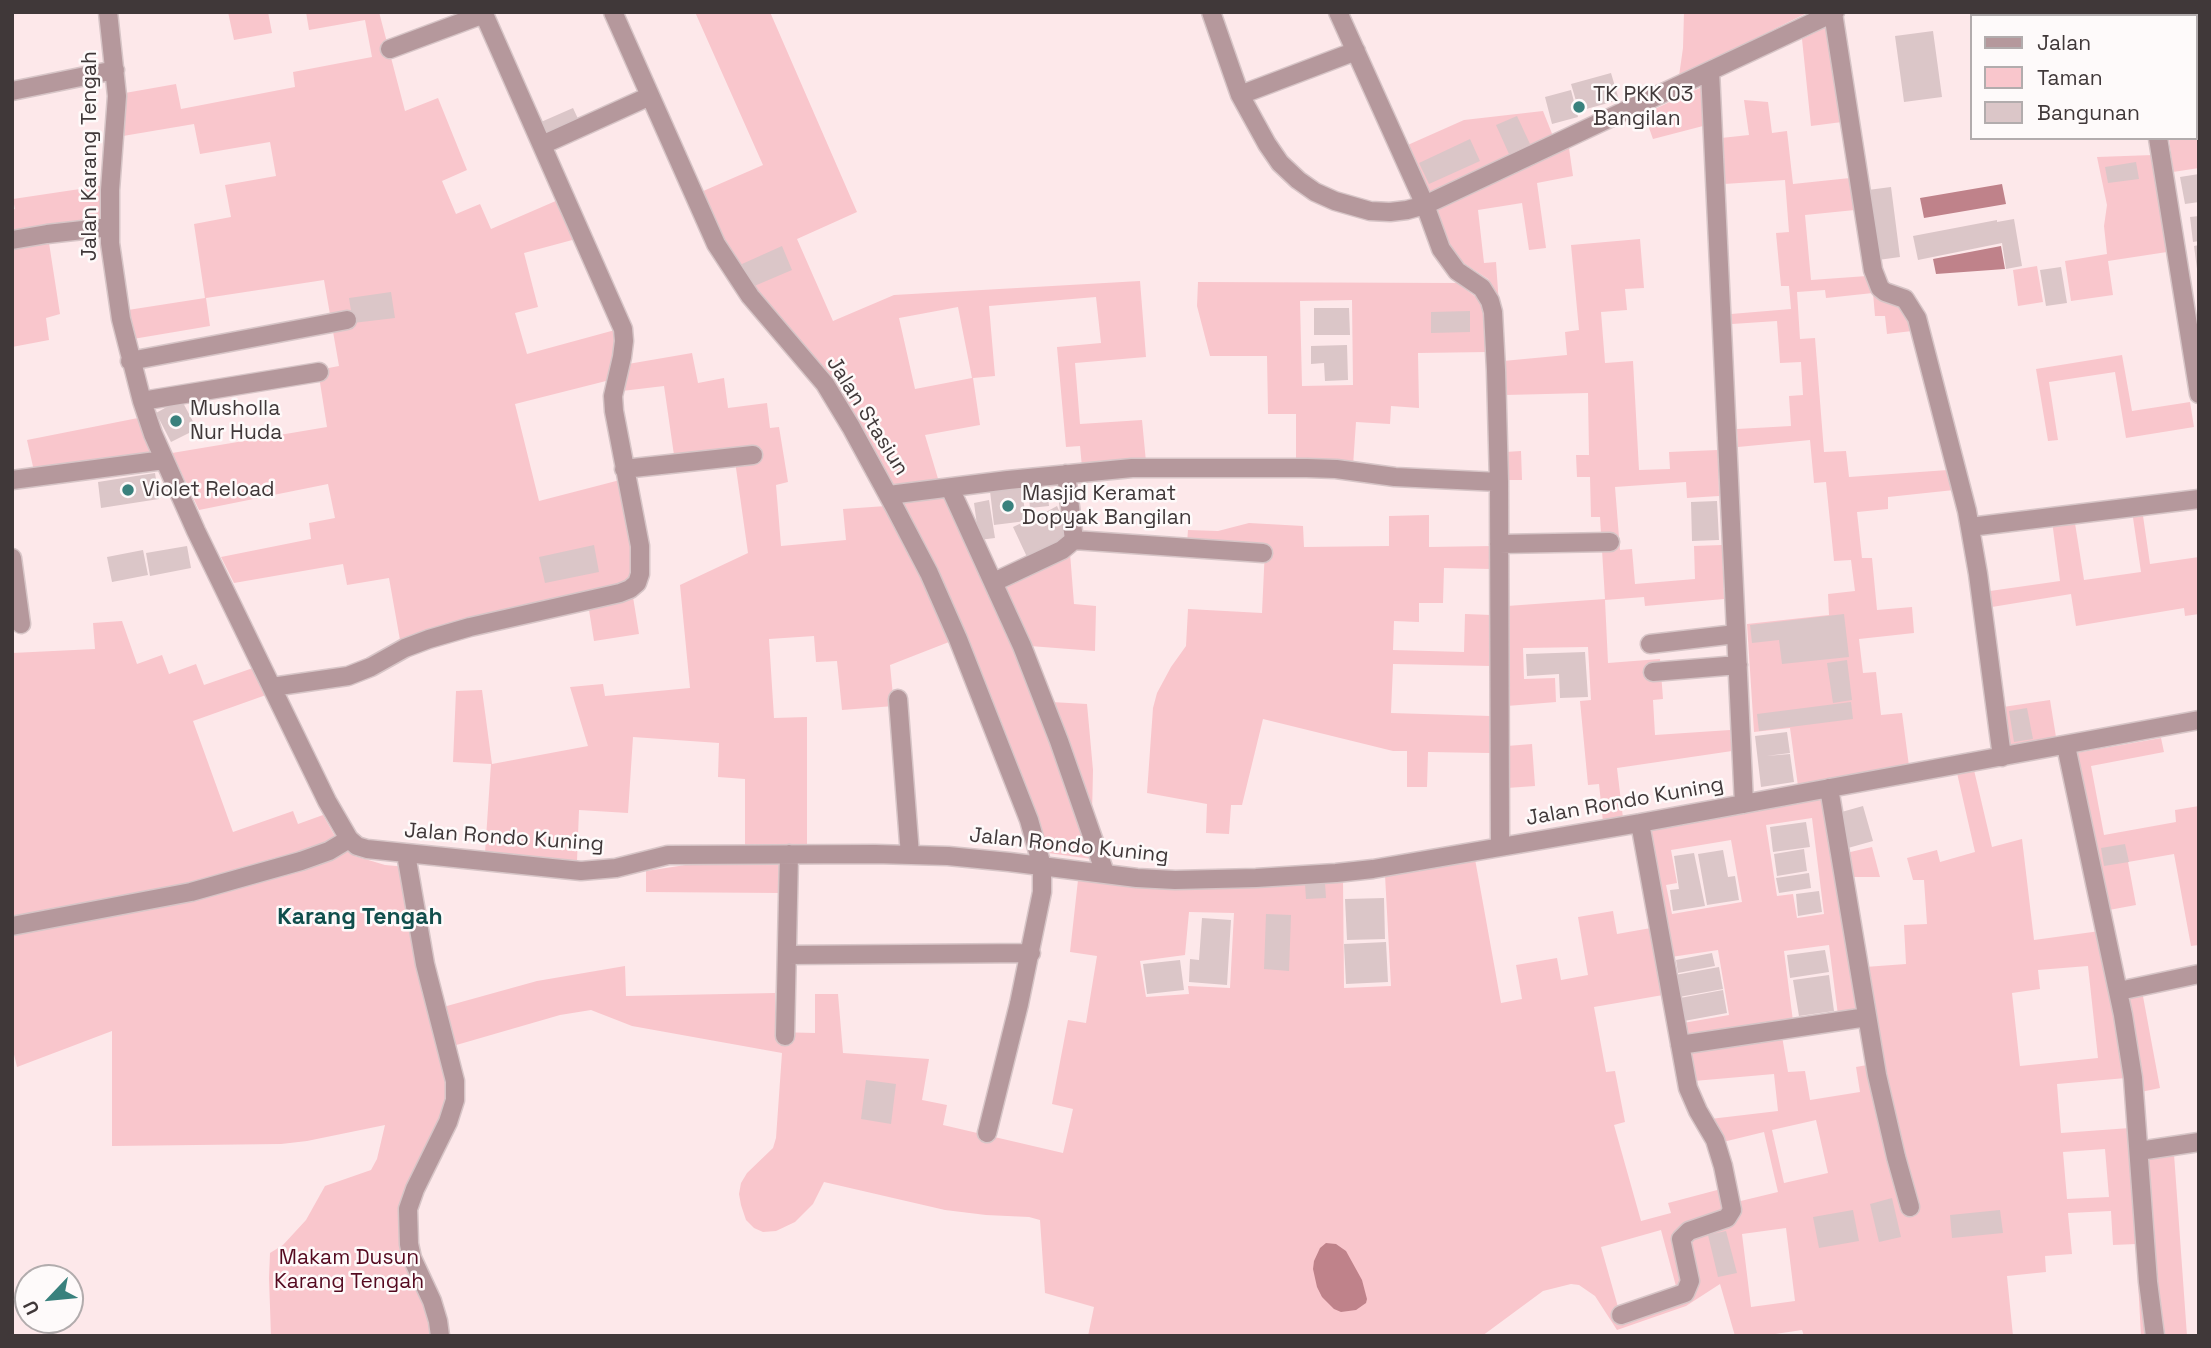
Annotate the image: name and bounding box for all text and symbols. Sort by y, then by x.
legend [1969,14,2197,140]
text: Jalan [2037,29,2091,56]
street label: Jalan Karang Tengah [77,51,103,261]
text: Taman [2037,64,2103,91]
place label: TK PKK 03 Bangilan [1593,82,1693,132]
marker: TK PKK 03 Bangilan [1571,99,1587,115]
text: Bangunan [2037,99,2140,126]
street label: Jalan Stasiun [820,352,914,480]
place label: Musholla Nur Huda [190,396,282,446]
marker: Musholla Nur Huda [168,413,184,429]
place label: Violet Reload [142,477,274,503]
place label: Masjid Keramat Dopyak Bangilan [1022,481,1192,531]
marker: Violet Reload [120,482,136,498]
marker: Masjid Keramat Dopyak Bangilan [1000,498,1016,514]
street label: Jalan Rondo Kuning [1524,772,1726,832]
street label: Jalan Rondo Kuning [403,818,605,858]
street label: Jalan Rondo Kuning [968,823,1170,869]
district label: Karang Tengah [277,904,443,932]
park label: Makam Dusun Karang Tengah [274,1245,424,1295]
north arrow [14,1264,84,1334]
text: U [17,1296,46,1319]

